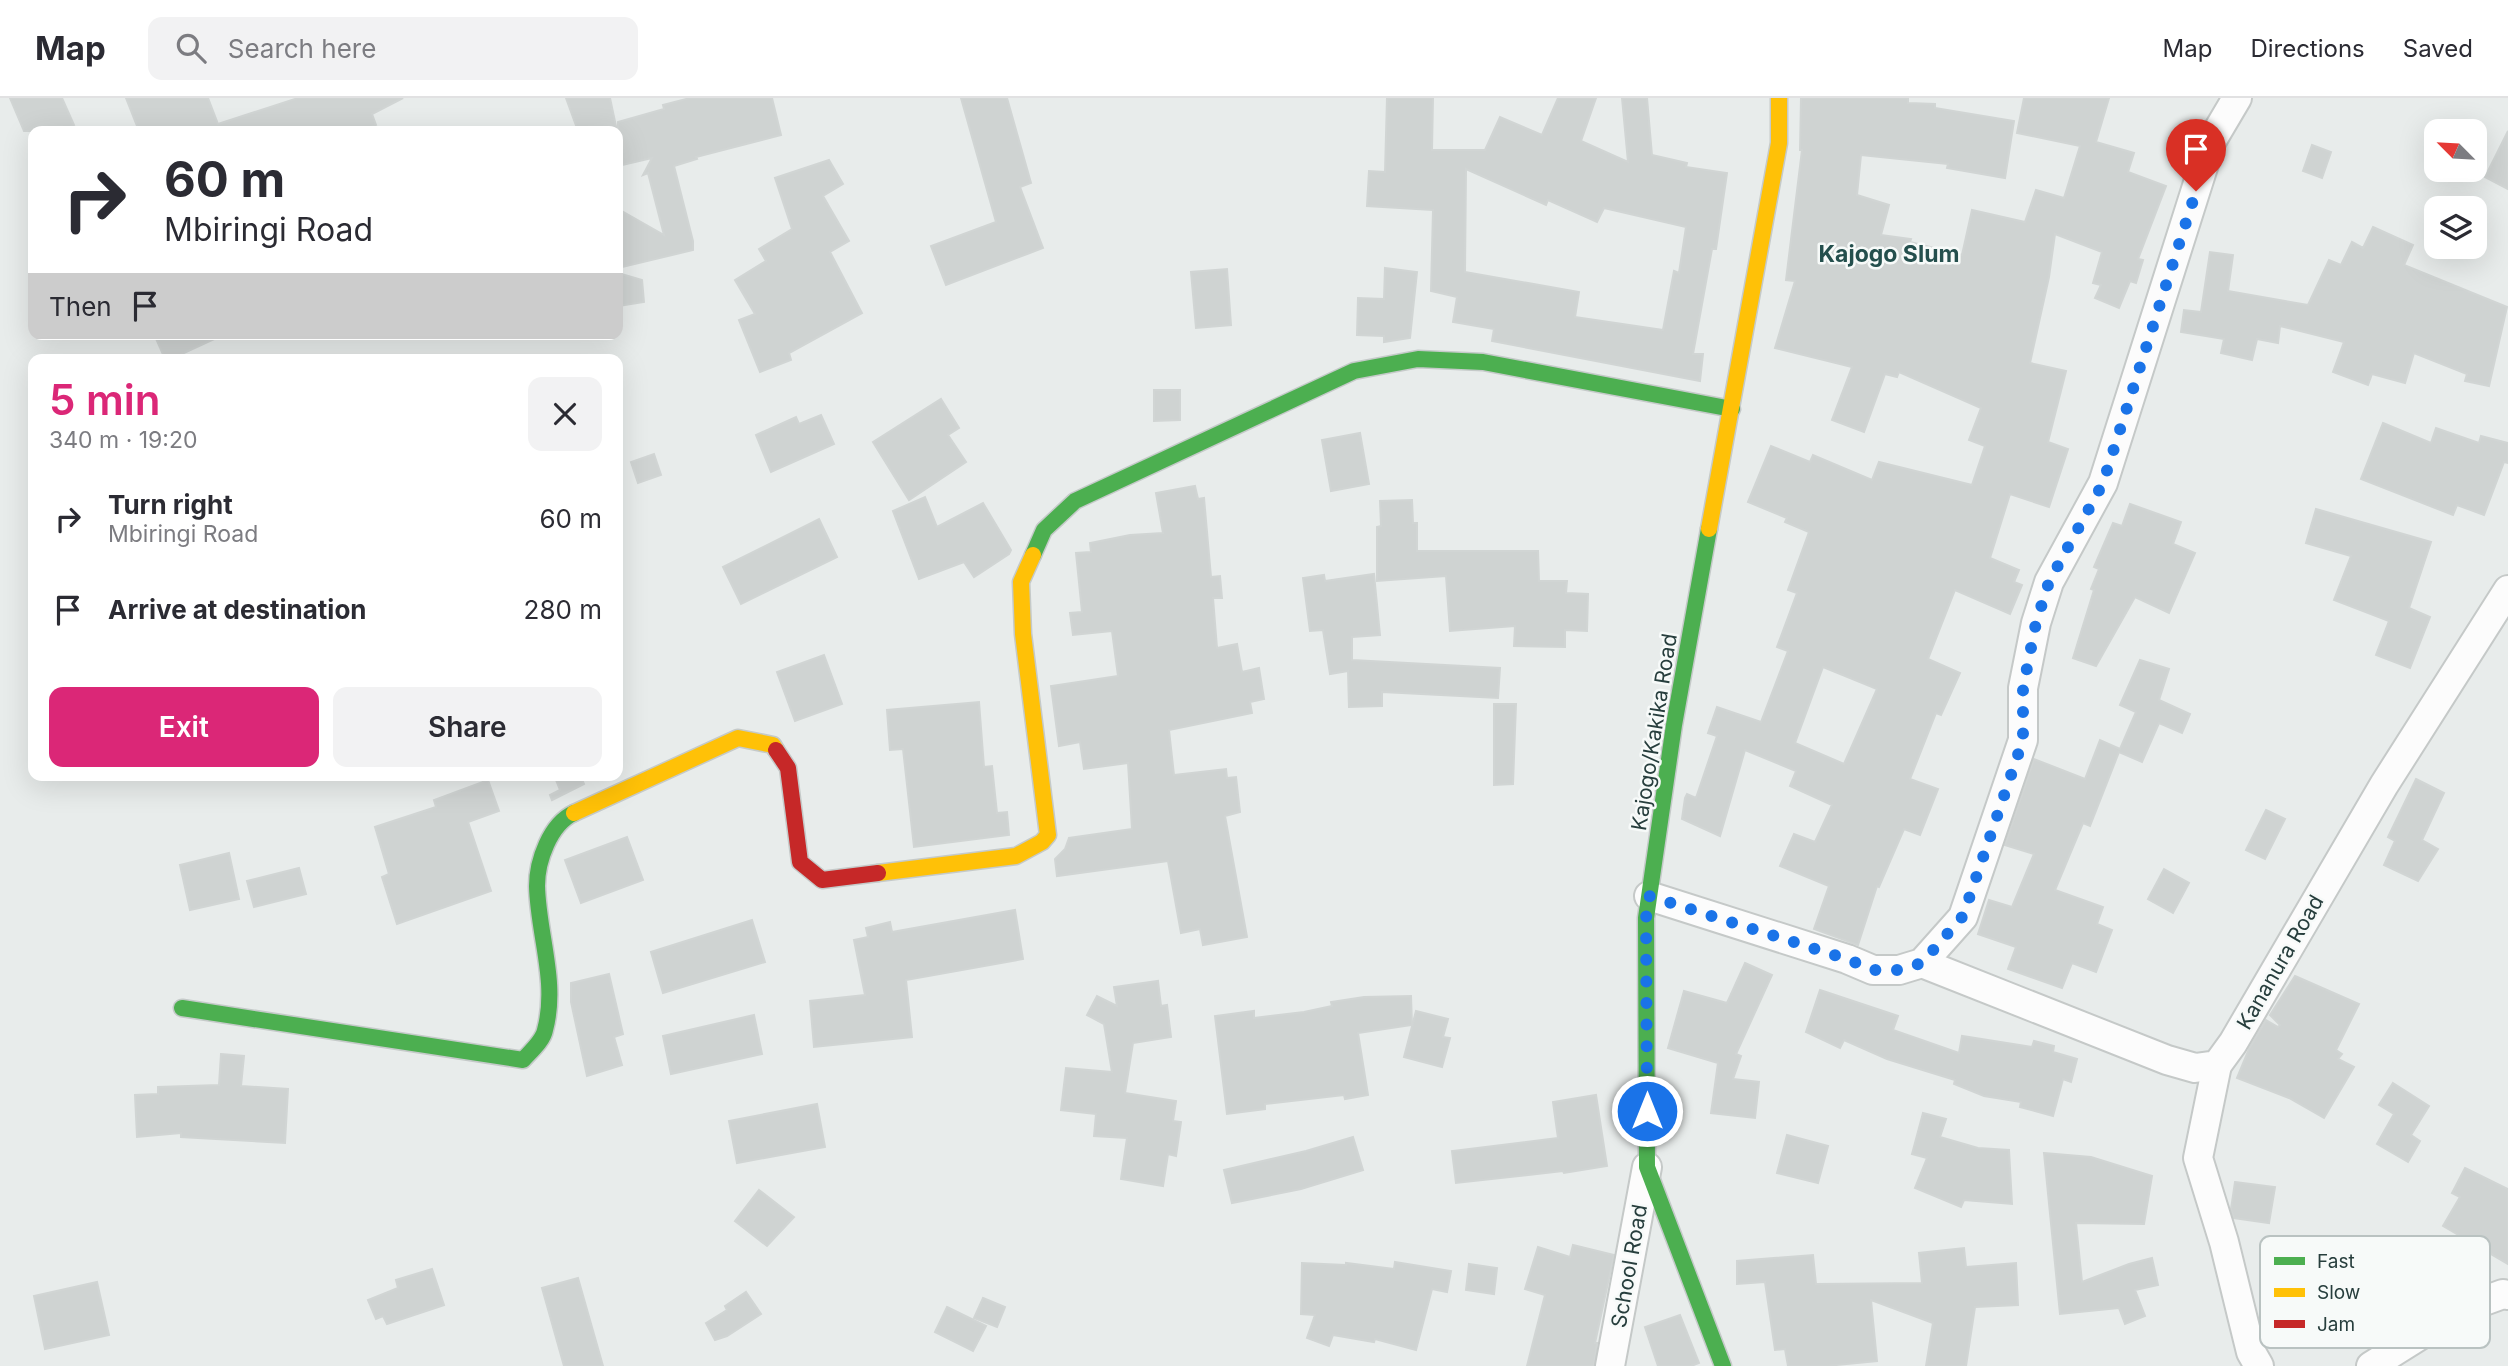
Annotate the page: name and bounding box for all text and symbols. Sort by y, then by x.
search box [148,17,638,80]
text: Map [35,28,106,68]
icon: search [172,29,210,67]
text: Search here [228,33,376,64]
text: Map [2163,34,2212,63]
text: Directions [2250,34,2365,63]
text: Saved [2403,34,2473,63]
pin [2166,119,2226,191]
north arrow [2424,119,2487,182]
map controls [2424,119,2487,259]
icon: arrive [2177,130,2215,168]
text: 60 m [164,150,285,209]
icon: right [49,154,140,245]
button: layers [2424,196,2487,259]
text: Mbiringi Road [164,210,373,249]
district label: Kajogo Slum [1819,240,1959,268]
icon: arrive [126,287,164,325]
text: Then [49,291,112,322]
text: 5 min [49,374,161,425]
button: close [528,377,602,451]
text: 340 m · 19:20 [49,426,198,454]
text: Turn right [108,489,233,520]
icon: right [49,500,87,538]
text: 60 m [539,503,602,534]
text: Mbiringi Road [108,520,258,548]
icon: arrive [49,591,87,629]
text: Arrive at destination [108,594,367,625]
text: 280 m [524,594,602,625]
street label: Kajogo/Kakika Road [1626,632,1682,832]
button: Exit [49,687,319,767]
button: Share [333,687,602,767]
street label: Kananura Road [2231,890,2329,1034]
position arrow [1610,1074,1684,1148]
street label: School Road [1606,1202,1652,1330]
legend [2260,1236,2490,1348]
text: Fast [2317,1250,2355,1273]
text: Slow [2317,1281,2360,1304]
text: Jam [2317,1313,2355,1336]

